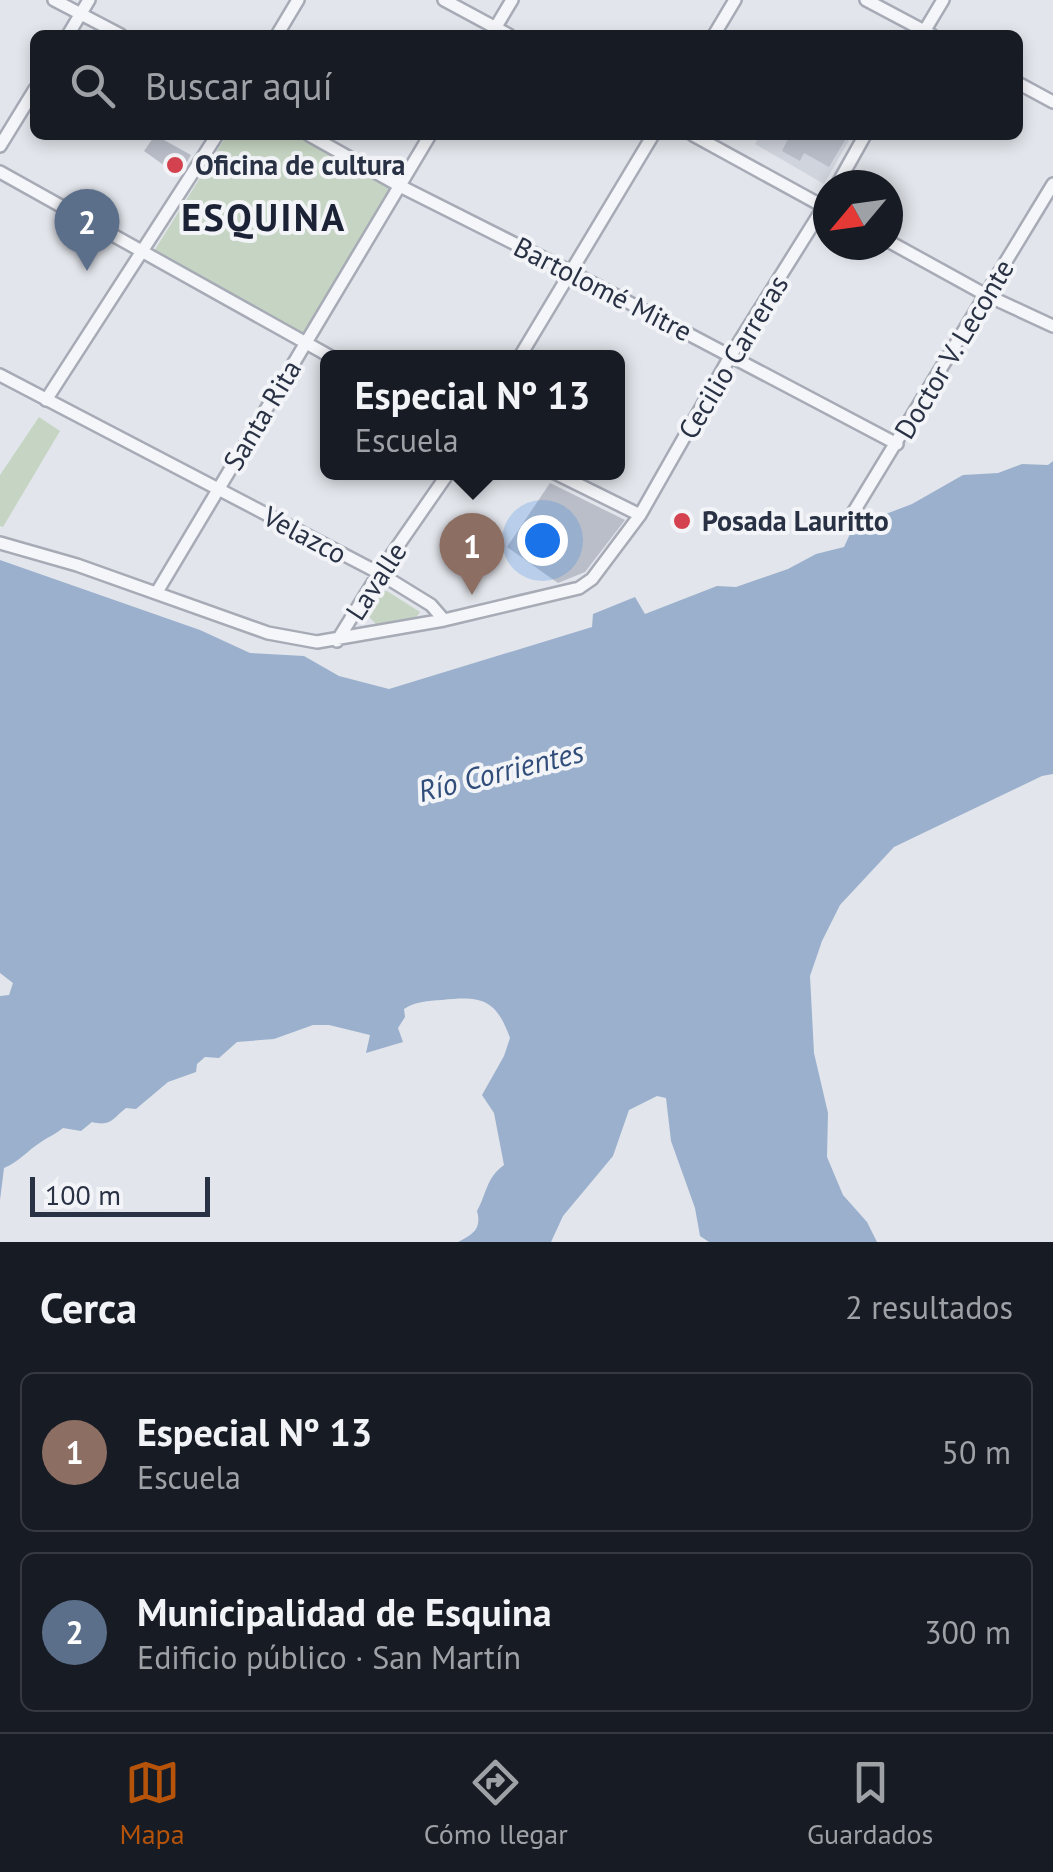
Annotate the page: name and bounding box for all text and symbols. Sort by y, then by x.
search box [30,30,1023,140]
icon: search [65,58,120,113]
text: Buscar aquí [145,61,333,110]
place label: Oficina de cultura [195,146,406,183]
marker: Oficina de cultura [164,154,186,176]
north arrow [813,170,903,260]
pin: 2 [54,188,120,271]
district label: ESQUINA [181,192,347,241]
street label: Bartolomé Mitre [508,228,699,349]
street label: Doctor V. Leconte [885,252,1022,445]
street label: Cecilio Carreras [669,268,796,446]
popup [320,350,625,480]
street label: Santa Rita [214,353,309,477]
text: Especial Nº 13 [355,370,590,419]
text: Escuela [355,419,459,461]
street label: Velazco [256,497,353,572]
place label: Posada Lauritto [702,502,889,539]
marker: Posada Lauritto [671,510,693,532]
pin: 1 [440,512,504,595]
your location [517,515,568,566]
street label: Lavalle [337,535,414,627]
water label: Río Corrientes [414,731,588,810]
scale bar [30,1172,210,1216]
text: 100 m [45,1176,121,1213]
text: Cerca [40,1280,137,1335]
text: 2 resultados [845,1286,1013,1328]
text: Especial Nº 13 [137,1407,372,1456]
text: 1 [65,1431,84,1473]
text: 50 m [942,1431,1011,1473]
text: Escuela [137,1456,241,1498]
text: Municipalidad de Esquina [137,1587,552,1636]
text: 2 [65,1611,84,1653]
text: 300 m [924,1611,1011,1653]
text: Edificio público · San Martín [137,1636,521,1678]
tab: Mapa [120,1755,185,1852]
tab: Cómo llegar [424,1755,568,1852]
tab: Guardados [807,1755,933,1852]

